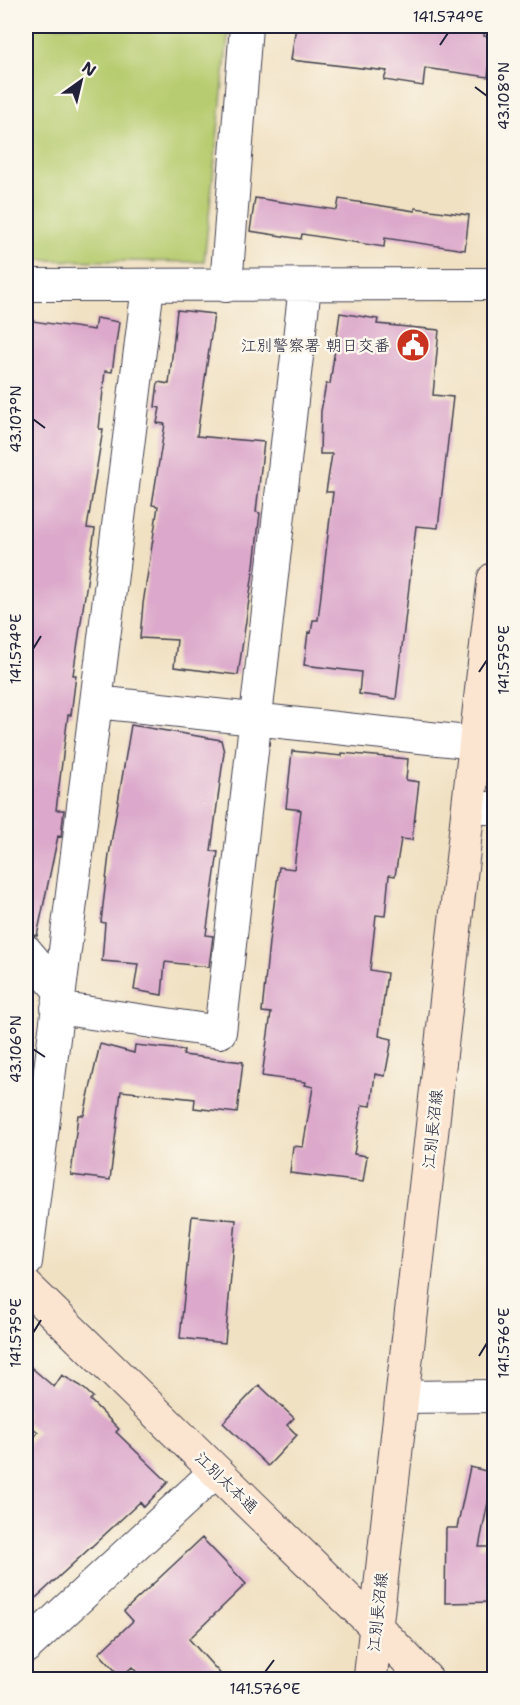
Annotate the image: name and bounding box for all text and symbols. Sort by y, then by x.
text: 141.574°E [413,7,483,27]
north arrow [51,51,111,111]
text: N [78,57,100,81]
text: 43.108°N [494,62,514,130]
public building icon: 江別警察署 朝日交番 [395,327,431,363]
place label: 江別警察署 朝日交番 [241,335,390,356]
text: 43.107°N [6,385,26,453]
text: 141.574°E [6,614,26,684]
text: 141.575°E [494,625,514,695]
text: 43.106°N [6,1015,26,1083]
street label: 江別長沼線 [418,1088,447,1170]
text: 141.575°E [6,1298,26,1368]
text: 141.576°E [494,1308,514,1378]
street label: 江別太本通 [191,1447,263,1518]
street label: 江別長沼線 [363,1571,392,1653]
text: 141.576°E [230,1679,300,1699]

